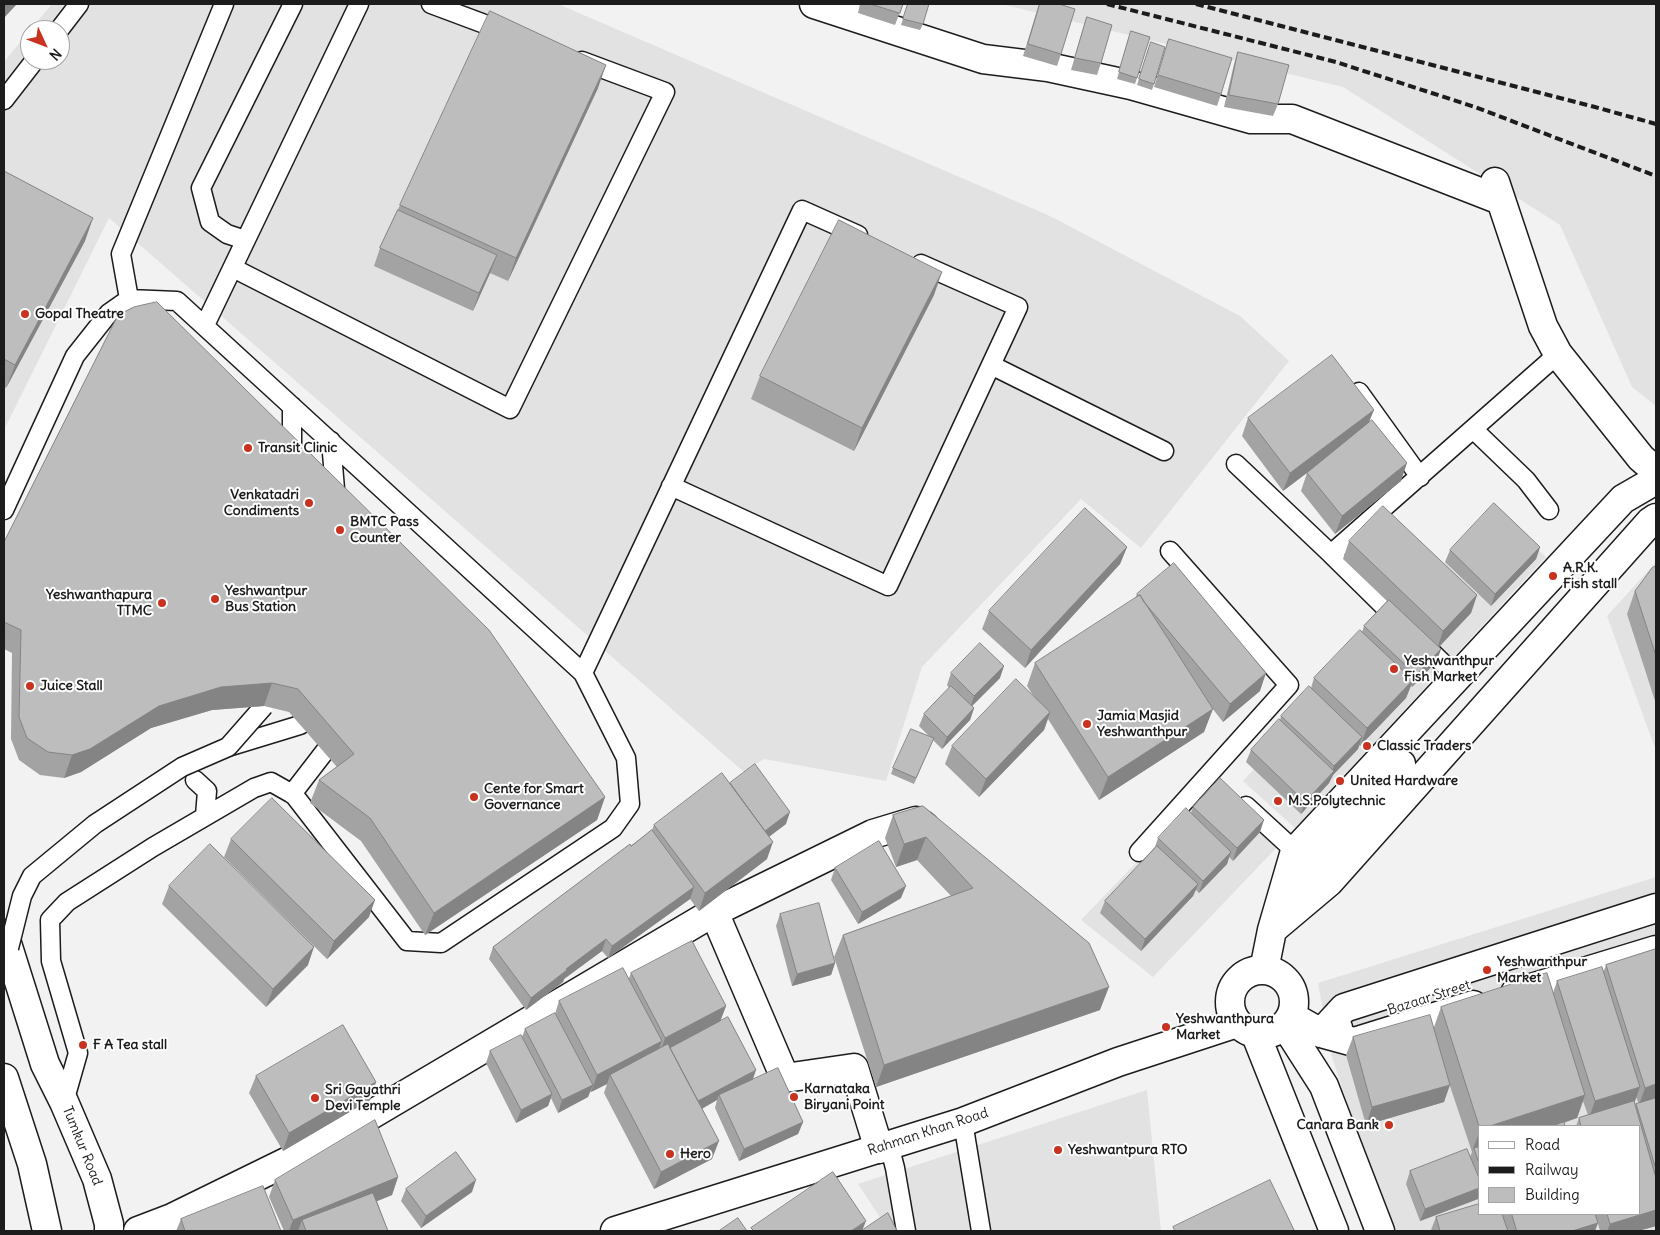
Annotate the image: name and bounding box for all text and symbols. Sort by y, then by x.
north arrow [20,20,70,70]
text: N [45,45,65,64]
place label: Gopal Theatre [35,306,124,322]
marker: Gopal Theatre [19,308,31,320]
place label: Transit Clinic [258,440,337,456]
marker: Transit Clinic [242,442,254,454]
place label: Venkatadri Condiments [224,487,299,520]
marker: Venkatadri Condiments [303,497,315,509]
place label: BMTC Pass Counter [350,514,419,546]
marker: BMTC Pass Counter [334,524,346,536]
place label: A.R.K. Fish stall [1563,560,1617,592]
marker: A.R.K. Fish stall [1547,570,1559,582]
place label: Yeshwantpur Bus Station [225,583,307,616]
place label: Yeshwanthapura TTMC [46,587,152,620]
marker: Yeshwantpur Bus Station [209,593,221,605]
marker: Yeshwanthapura TTMC [156,597,168,609]
place label: Yeshwanthpur Fish Market [1404,653,1494,686]
marker: Yeshwanthpur Fish Market [1388,663,1400,675]
place label: Juice Stall [40,678,103,694]
marker: Juice Stall [24,680,36,692]
place label: Jamia Masjid Yeshwanthpur [1097,708,1187,740]
marker: Jamia Masjid Yeshwanthpur [1081,718,1093,730]
place label: Classic Traders [1377,738,1471,754]
marker: Classic Traders [1361,740,1373,752]
place label: United Hardware [1350,773,1458,789]
marker: United Hardware [1334,775,1346,787]
place label: Cente for Smart Governance [484,781,584,814]
marker: Cente for Smart Governance [468,791,480,803]
place label: M.S.Polytechnic [1288,793,1386,809]
marker: M.S.Polytechnic [1272,795,1284,807]
place label: Yeshwanthpur Market [1497,954,1587,986]
marker: Yeshwanthpur Market [1481,964,1493,976]
street label: Bazaar Street [1385,977,1473,1019]
place label: Yeshwanthpura Market [1176,1011,1274,1044]
marker: Yeshwanthpura Market [1160,1021,1172,1033]
place label: F A Tea stall [93,1037,167,1053]
marker: F A Tea stall [77,1039,89,1051]
place label: Karnataka Biryani Point [804,1081,884,1114]
place label: Sri Gayathri Devi Temple [325,1082,401,1114]
marker: Karnataka Biryani Point [788,1091,800,1103]
marker: Sri Gayathri Devi Temple [309,1092,321,1104]
street label: Tumkur Road [58,1104,106,1188]
street label: Rahman Khan Road [866,1105,990,1159]
place label: Canara Bank [1297,1117,1379,1133]
marker: Canara Bank [1383,1119,1395,1131]
legend [1478,1125,1640,1215]
text: Road [1525,1135,1560,1154]
place label: Yeshwantpura RTO [1068,1142,1188,1158]
marker: Yeshwantpura RTO [1052,1144,1064,1156]
place label: Hero [680,1146,711,1162]
marker: Hero [664,1148,676,1160]
text: Railway [1525,1160,1579,1179]
text: Building [1525,1185,1580,1204]

